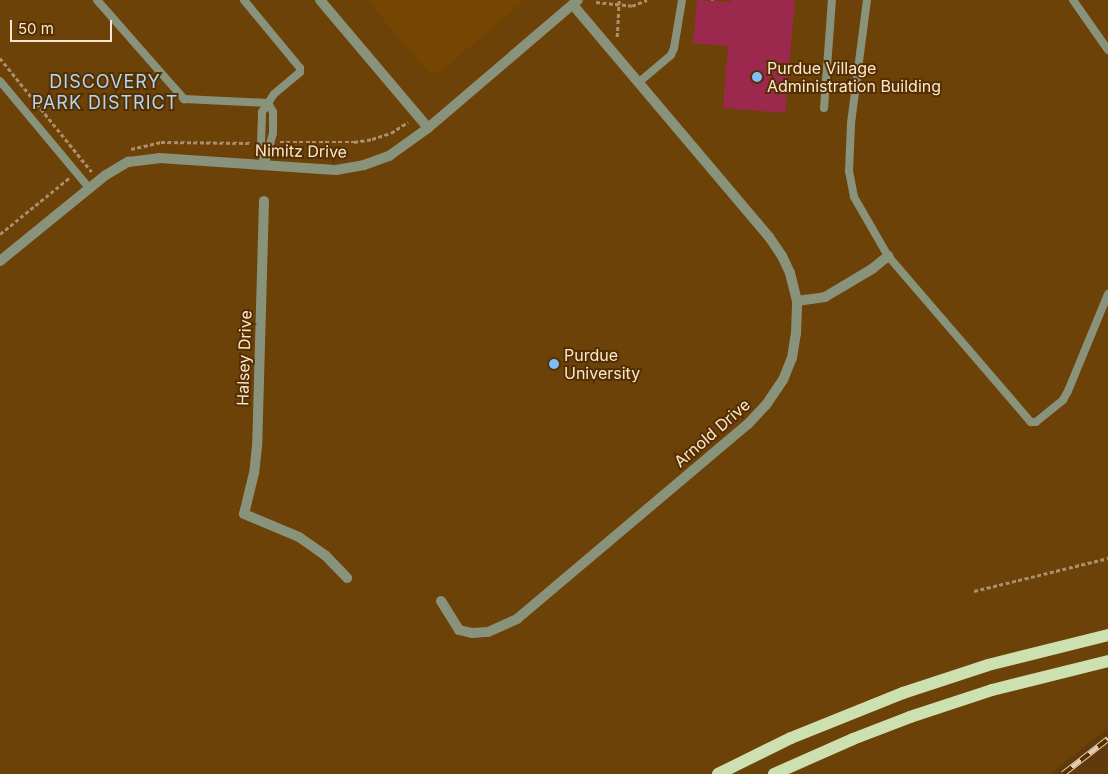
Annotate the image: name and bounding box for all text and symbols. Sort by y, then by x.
scale bar [12,10,115,42]
text: 50 m [18,19,54,38]
place label: Purdue Village Administration Building [767,58,941,96]
marker: Purdue Village Administration Building [751,71,763,83]
district label: DISCOVERY PARK DISTRICT [30,72,180,115]
street label: Nimitz Drive [255,141,347,161]
street label: Halsey Drive [233,310,255,406]
place label: Purdue University [564,345,640,383]
marker: Purdue University [548,358,560,370]
street label: Arnold Drive [670,395,754,471]

